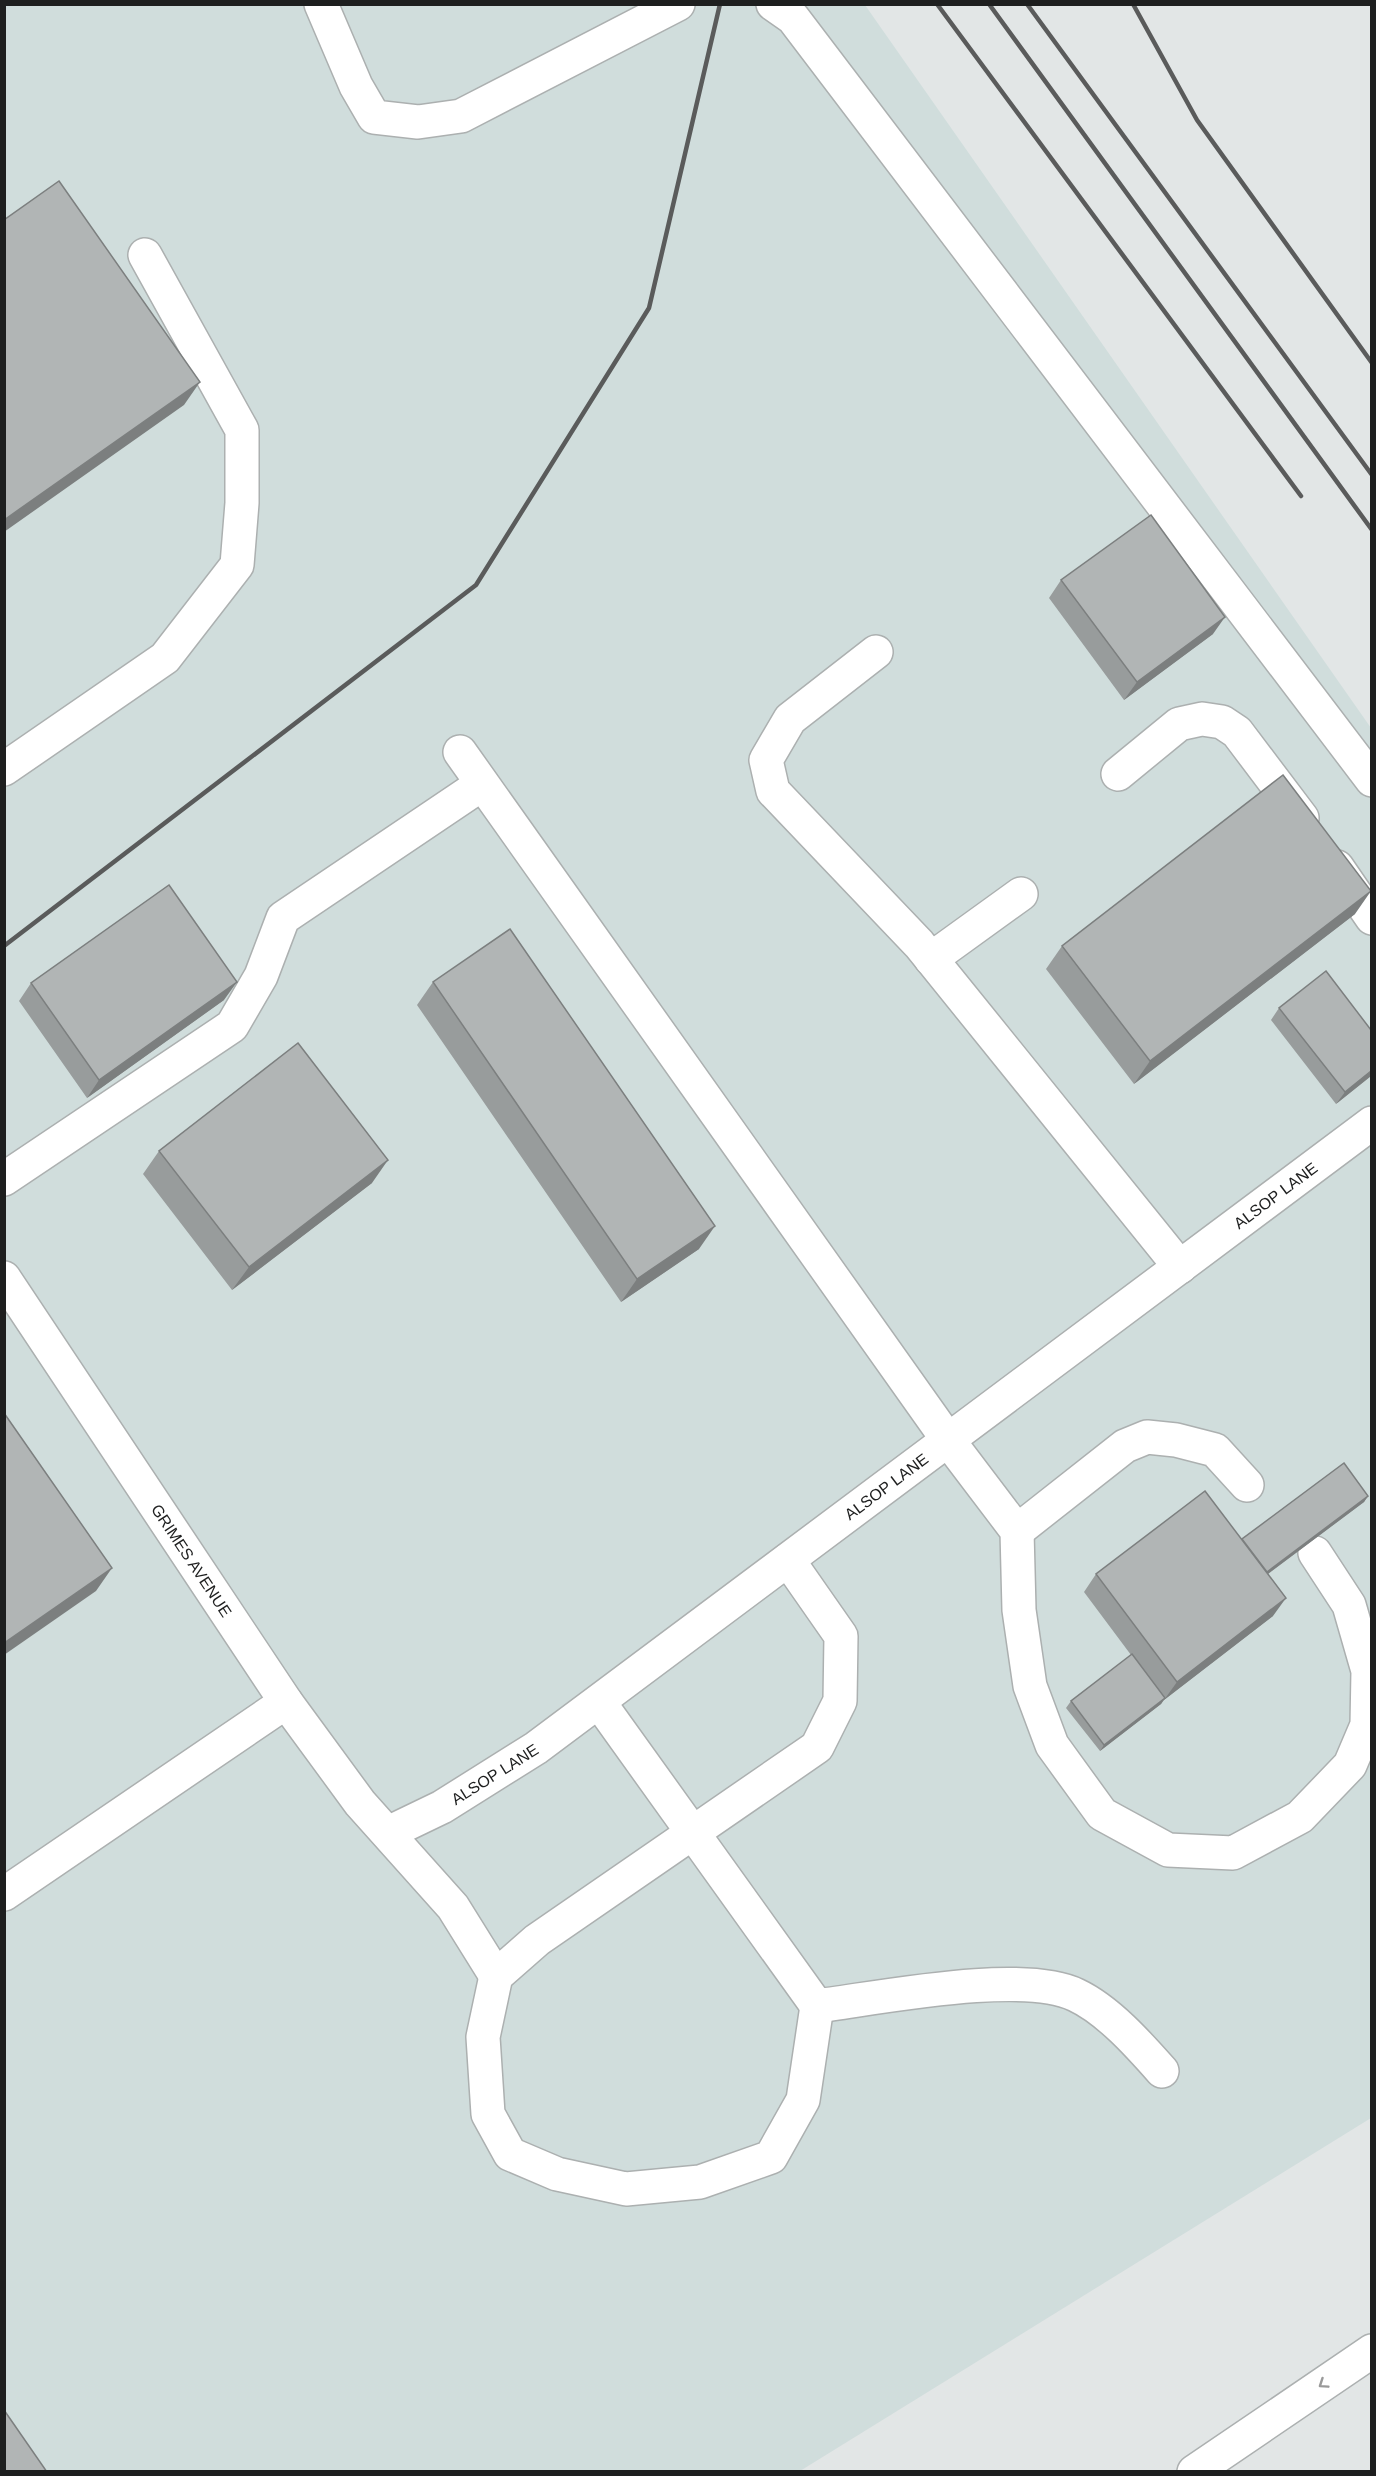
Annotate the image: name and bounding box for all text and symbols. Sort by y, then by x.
street label: ALSOP LANE [1230,1159,1320,1232]
street label: ALSOP LANE [841,1450,931,1523]
street label: GRIMES AVENUE [148,1501,235,1620]
street label: ALSOP LANE [448,1740,541,1808]
one-way arrow [1319,2377,1330,2388]

